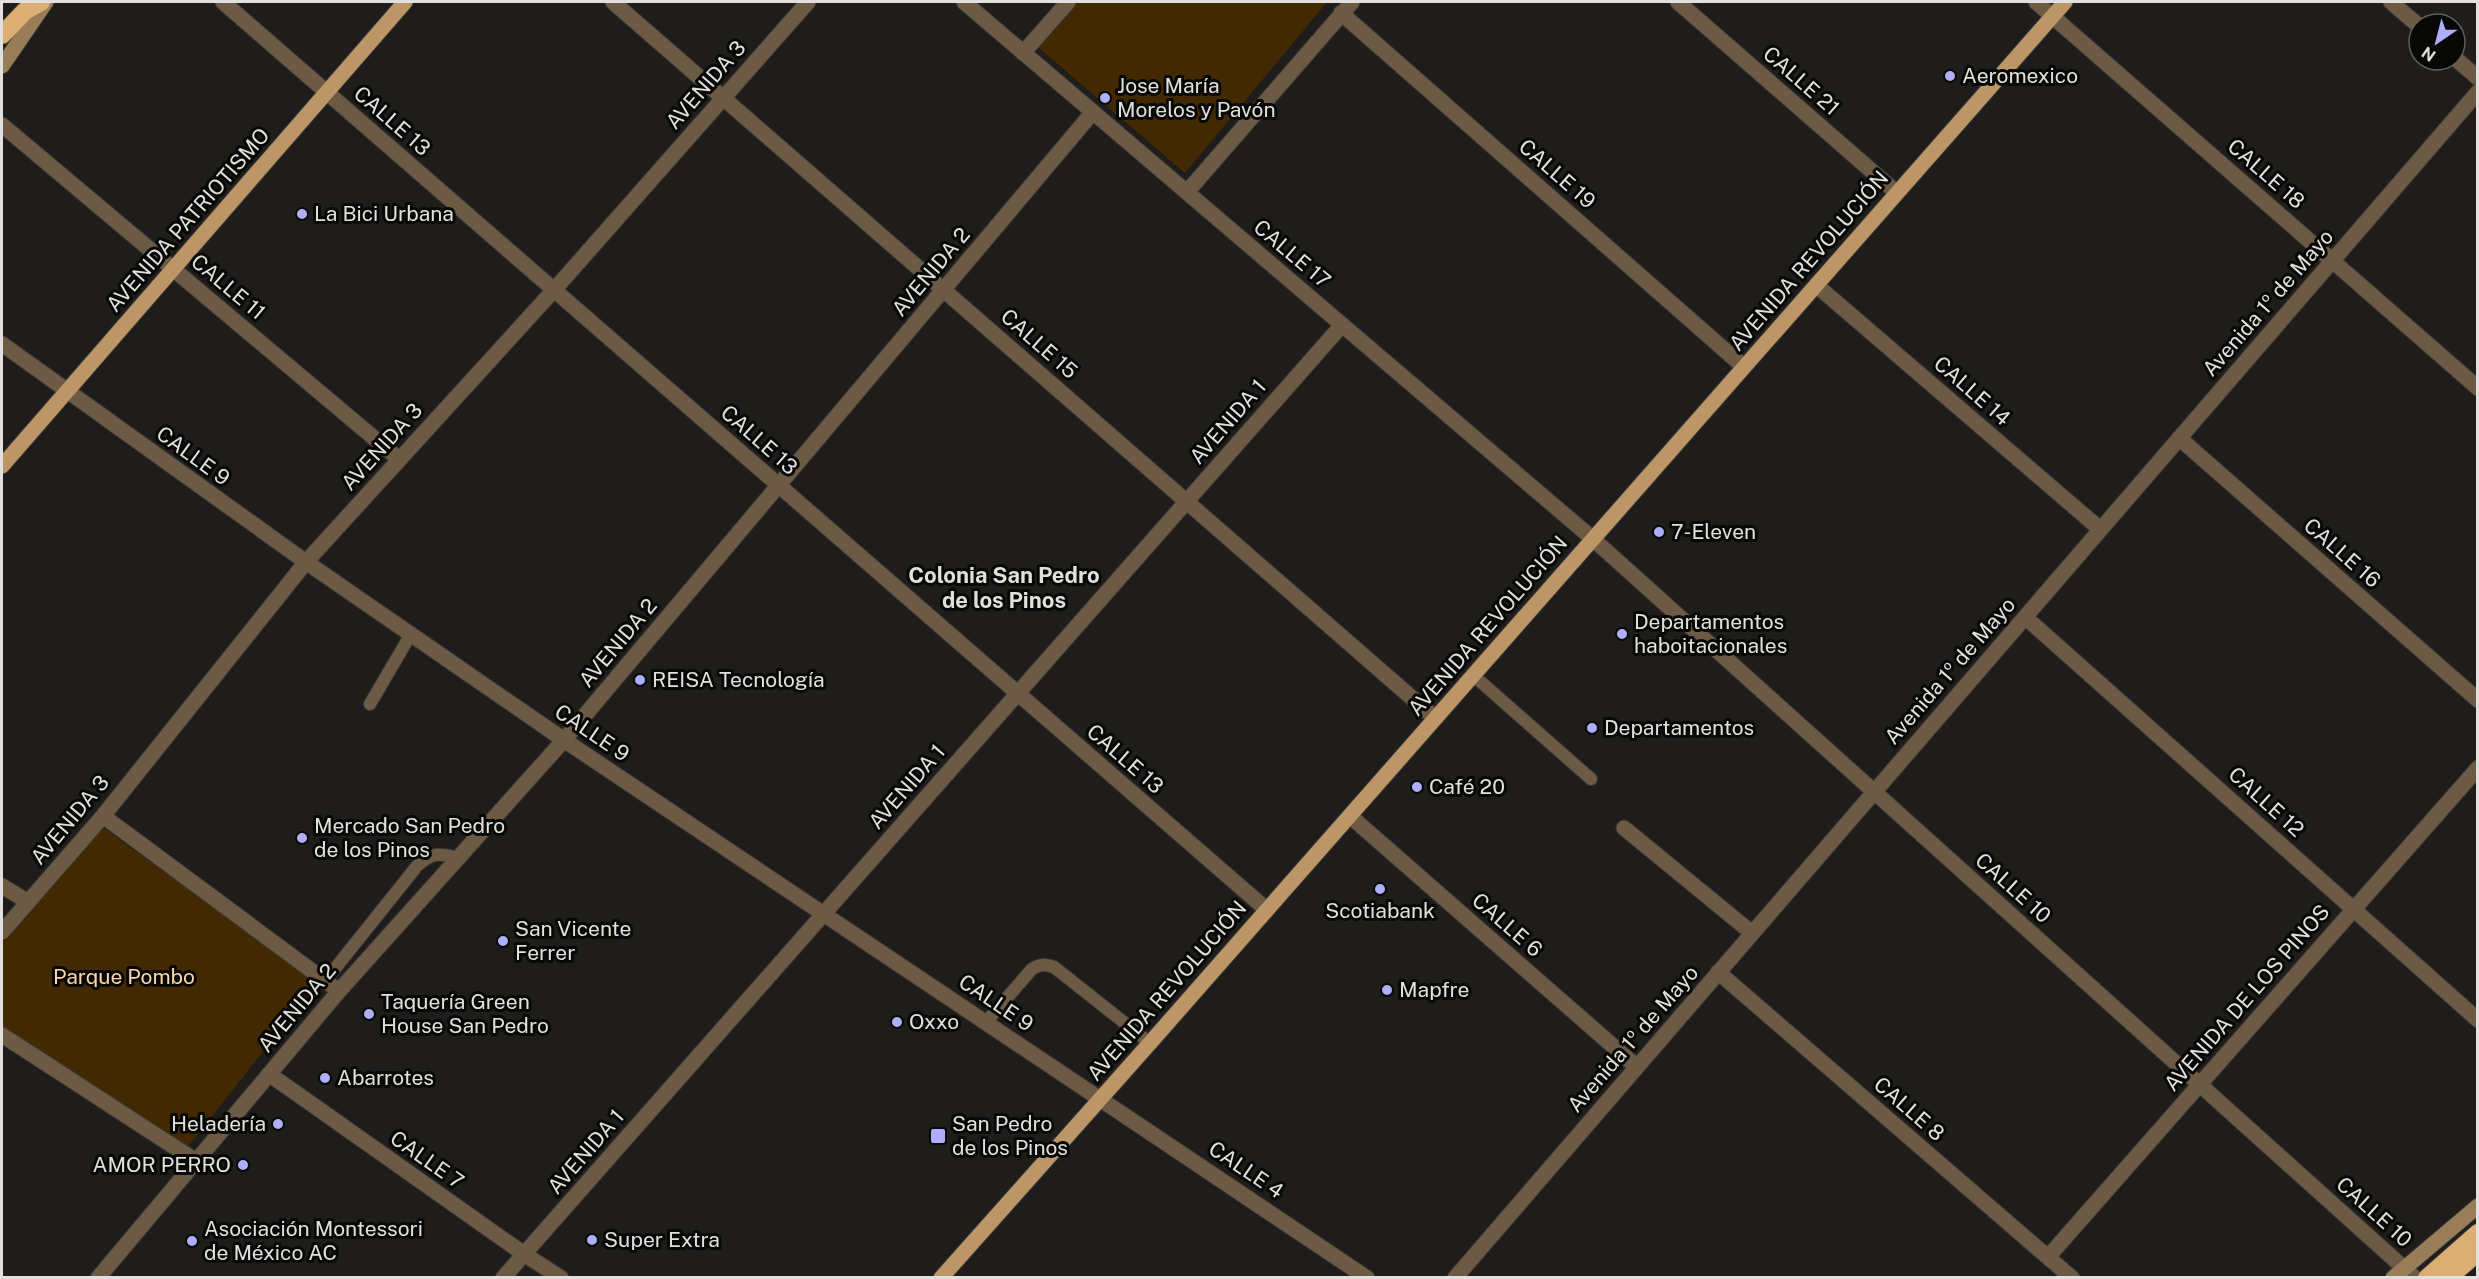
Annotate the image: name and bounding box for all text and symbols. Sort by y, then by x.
north arrow [2407,12,2467,72]
street label: AVENIDA 3 [661,35,751,134]
street label: CALLE 21 [1758,41,1844,120]
text: N [2418,43,2439,65]
place label: Aeromexico [1962,63,2078,88]
marker: Aeromexico [1943,69,1957,83]
place label: Jose María Morelos y Pavón [1117,73,1276,122]
street label: CALLE 13 [349,81,436,161]
marker: Jose María Morelos y Pavón [1098,91,1112,105]
street label: AVENIDA PATRIOTISMO [101,123,274,317]
street label: CALLE 18 [2223,133,2310,214]
street label: CALLE 19 [1514,134,1601,214]
street label: AVENIDA REVOLUCIÓN [1724,166,1894,356]
place label: La Bici Urbana [314,201,454,226]
marker: La Bici Urbana [295,207,309,221]
street label: CALLE 17 [1249,214,1336,293]
street label: AVENIDA 2 [886,222,975,321]
street label: Avenida 1º de Mayo [2197,224,2338,381]
street label: CALLE 11 [186,249,270,325]
street label: CALLE 15 [996,304,1083,384]
street label: CALLE 14 [1929,351,2016,431]
street label: AVENIDA 1 [1184,374,1271,469]
street label: AVENIDA 3 [336,398,427,495]
street label: CALLE 13 [716,400,803,480]
street label: CALLE 9 [152,421,235,491]
street label: CALLE 16 [2299,513,2386,593]
place label: 7-Eleven [1671,519,1756,544]
marker: 7-Eleven [1652,525,1666,539]
street label: AVENIDA REVOLUCIÓN [1403,531,1573,721]
district label: Colonia San Pedro de los Pinos [908,562,1100,613]
street label: Avenida 1º de Mayo [1879,592,2020,749]
street label: AVENIDA 2 [573,593,662,692]
place label: Departamentos haboitacionales [1634,609,1787,658]
marker: Departamentos haboitacionales [1615,627,1629,641]
place label: REISA Tecnología [652,667,825,692]
marker: REISA Tecnología [633,673,647,687]
street label: CALLE 9 [550,699,634,767]
place label: Departamentos [1604,715,1754,740]
street label: CALLE 13 [1082,719,1169,799]
marker: Departamentos [1585,721,1599,735]
street label: AVENIDA 1 [863,739,950,834]
street label: CALLE 12 [2224,761,2309,842]
street label: AVENIDA 3 [25,770,114,869]
place label: Café 20 [1429,774,1505,799]
marker: Café 20 [1410,780,1424,794]
place label: Mercado San Pedro de los Pinos [314,813,505,862]
marker: Mercado San Pedro de los Pinos [295,831,309,845]
street label: CALLE 10 [1970,847,2056,928]
marker: Scotiabank [1373,882,1387,896]
street label: CALLE 6 [1467,887,1547,962]
street label: AVENIDA REVOLUCIÓN [1082,896,1252,1086]
place label: Scotiabank [1325,898,1435,923]
street label: AVENIDA DE LOS PINOS [2159,899,2334,1096]
place label: San Vicente Ferrer [515,916,631,965]
marker: San Vicente Ferrer [496,934,510,948]
street label: AVENIDA 2 [252,958,341,1057]
street label: Avenida 1º de Mayo [1562,960,1703,1117]
park label: Parque Pombo [53,964,195,989]
street label: CALLE 9 [954,969,1038,1037]
place label: Mapfre [1399,977,1469,1002]
marker: Mapfre [1380,983,1394,997]
place label: Taquería Green House San Pedro [381,989,549,1038]
marker: Taquería Green House San Pedro [362,1007,376,1021]
place label: Oxxo [909,1009,959,1034]
marker: Oxxo [890,1015,904,1029]
place label: Abarrotes [337,1065,434,1090]
marker: Abarrotes [318,1071,332,1085]
street label: CALLE 8 [1869,1071,1950,1146]
street label: AVENIDA 1 [542,1104,629,1199]
place label: Heladería [171,1111,266,1136]
place label: San Pedro de los Pinos [952,1111,1068,1160]
marker: Heladería [271,1117,285,1131]
street label: CALLE 7 [386,1125,469,1194]
marker: San Pedro de los Pinos [929,1127,947,1145]
street label: CALLE 4 [1204,1136,1288,1204]
place label: AMOR PERRO [93,1152,231,1177]
marker: AMOR PERRO [236,1158,250,1172]
street label: CALLE 10 [2331,1171,2417,1252]
place label: Asociación Montessori de México AC [204,1216,423,1265]
place label: Super Extra [604,1227,720,1252]
marker: Super Extra [585,1233,599,1247]
marker: Asociación Montessori de México AC [185,1234,199,1248]

